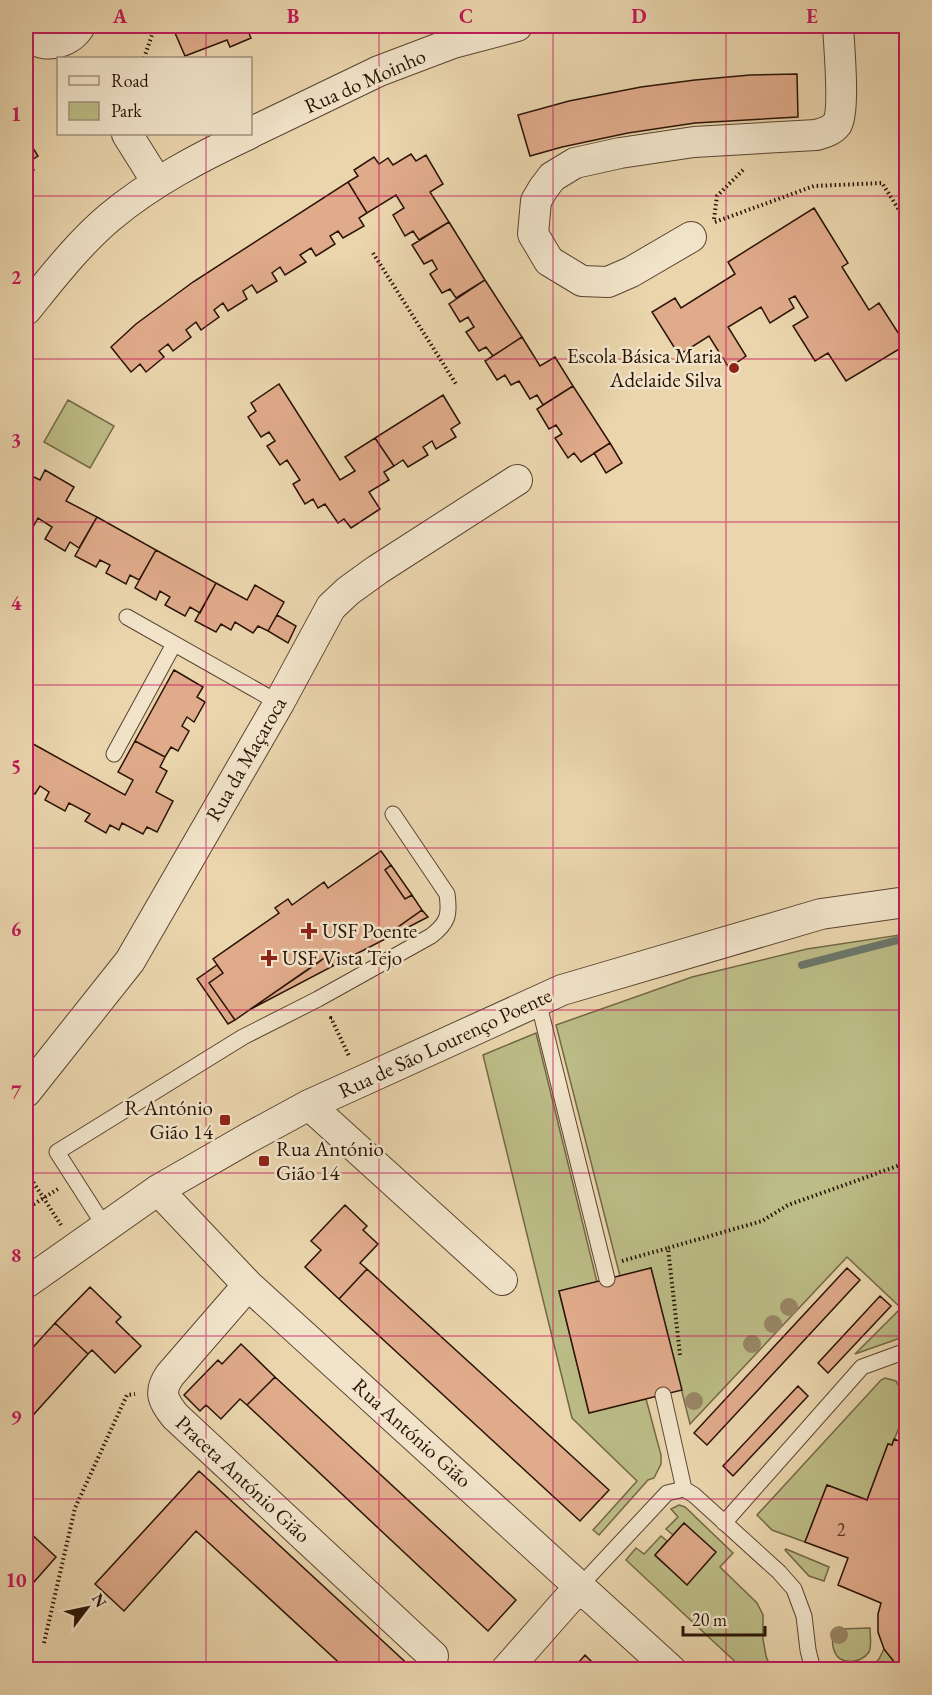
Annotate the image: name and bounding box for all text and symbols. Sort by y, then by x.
text: A [112,3,128,29]
text: B [287,3,299,29]
text: C [459,3,473,29]
text: D [631,3,647,29]
text: E [806,3,818,29]
street label: Rua do Moinho [300,42,430,119]
legend [57,57,252,135]
text: Road [111,69,150,92]
text: Park [111,99,142,122]
text: 1 [11,101,21,127]
text: 2 [11,264,22,290]
place label: Escola Básica Maria Adelaide Silva [567,342,723,393]
marker: Escola Básica Maria Adelaide Silva [727,361,741,375]
text: 3 [11,427,21,453]
text: 4 [11,590,22,616]
street label: Rua da Maçaroca [199,691,292,826]
text: 5 [11,753,21,779]
text: 6 [11,916,22,942]
place label: USF Poente [322,917,417,944]
marker: USF Poente [300,922,318,940]
place label: USF Vista Tejo [282,944,402,971]
marker: USF Vista Tejo [260,949,278,967]
street label: Rua de São Lourenço Poente [334,981,556,1104]
text: 7 [11,1079,22,1105]
place label: R António Gião 14 [125,1094,214,1145]
marker: R António Gião 14 [218,1113,232,1127]
place label: Rua António Gião 14 [276,1135,384,1186]
marker: Rua António Gião 14 [257,1154,271,1168]
text: 8 [11,1242,21,1268]
street label: Rua António Gião [347,1372,478,1493]
text: 9 [11,1404,22,1430]
street label: Praceta António Gião [170,1409,317,1548]
house number: 2 [837,1518,846,1541]
text: 10 [5,1567,27,1593]
north arrow [57,1578,117,1638]
text: N [87,1589,112,1611]
scale bar [683,1599,766,1637]
text: 20 m [692,1608,727,1631]

